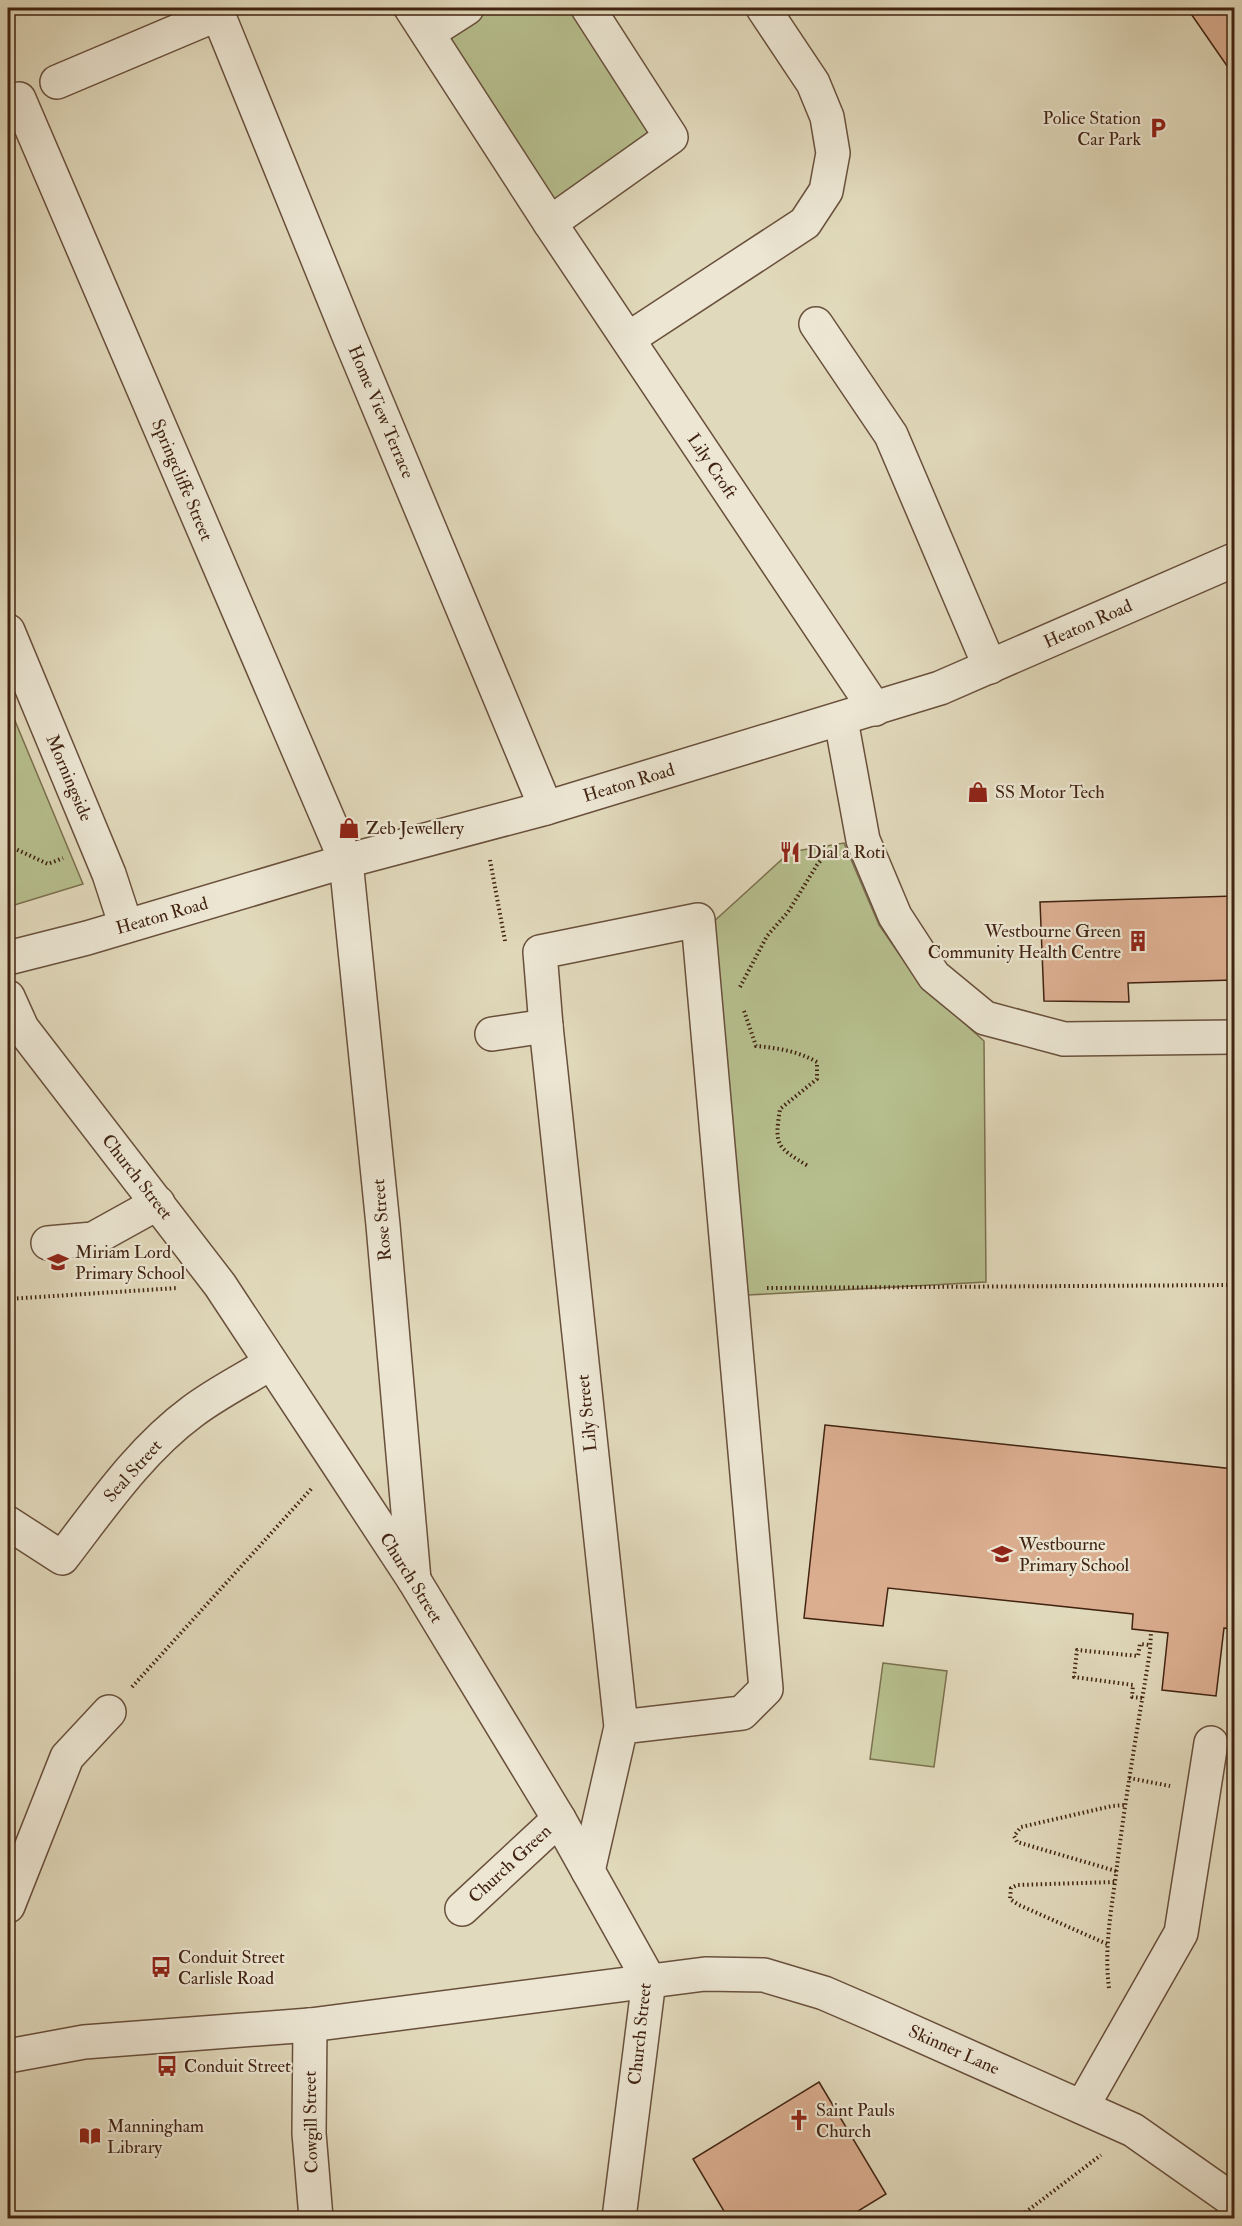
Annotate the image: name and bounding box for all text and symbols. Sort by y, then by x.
place label: Police Station Car Park [1043,107,1141,151]
parking icon: Police Station Car Park [1146,116,1170,140]
street label: Home View Terrace [343,342,420,482]
street label: Springcliffe Street [146,416,218,545]
street label: Lily Croft [682,429,742,503]
street label: Heaton Road [1040,594,1136,654]
street label: Morningside [40,731,98,825]
street label: Heaton Road [580,758,678,808]
shop icon: SS Motor Tech [966,780,990,804]
place label: SS Motor Tech [995,781,1105,804]
shop icon: Zeb Jewellery [337,816,361,840]
place label: Zeb Jewellery [366,817,465,840]
restaurant icon: Dial a Roti [778,840,802,864]
place label: Dial a Roti [807,841,886,864]
street label: Heaton Road [113,892,211,940]
place label: Westbourne Green Community Health Centre [928,920,1121,964]
building icon: Westbourne Green Community Health Centre [1126,929,1150,953]
street label: Church Street [96,1130,178,1225]
street label: Rose Street [367,1178,397,1262]
place label: Miriam Lord Primary School [75,1241,186,1285]
school or university icon: Miriam Lord Primary School [46,1250,70,1274]
street label: Lily Street [571,1373,602,1453]
street label: Seal Street [99,1435,167,1507]
street label: Church Street [374,1529,448,1628]
place label: Westbourne Primary School [1018,1533,1130,1577]
school or university icon: Westbourne Primary School [990,1542,1014,1566]
street label: Church Green [464,1820,556,1908]
place label: Conduit Street Carlisle Road [178,1946,285,1990]
bus stop icon: Conduit Street Carlisle Road [149,1955,173,1979]
street label: Church Street [623,1982,657,2086]
street label: Skinner Lane [905,2020,1004,2080]
bus stop icon: Conduit Street [155,2054,179,2078]
place label: Conduit Street [184,2055,291,2078]
street label: Cowgill Street [299,2070,323,2174]
place label: Saint Pauls Church [816,2099,895,2143]
church icon: Saint Pauls Church [787,2108,811,2132]
place label: Manningham Library [107,2115,204,2159]
library icon: Manningham Library [78,2124,102,2148]

